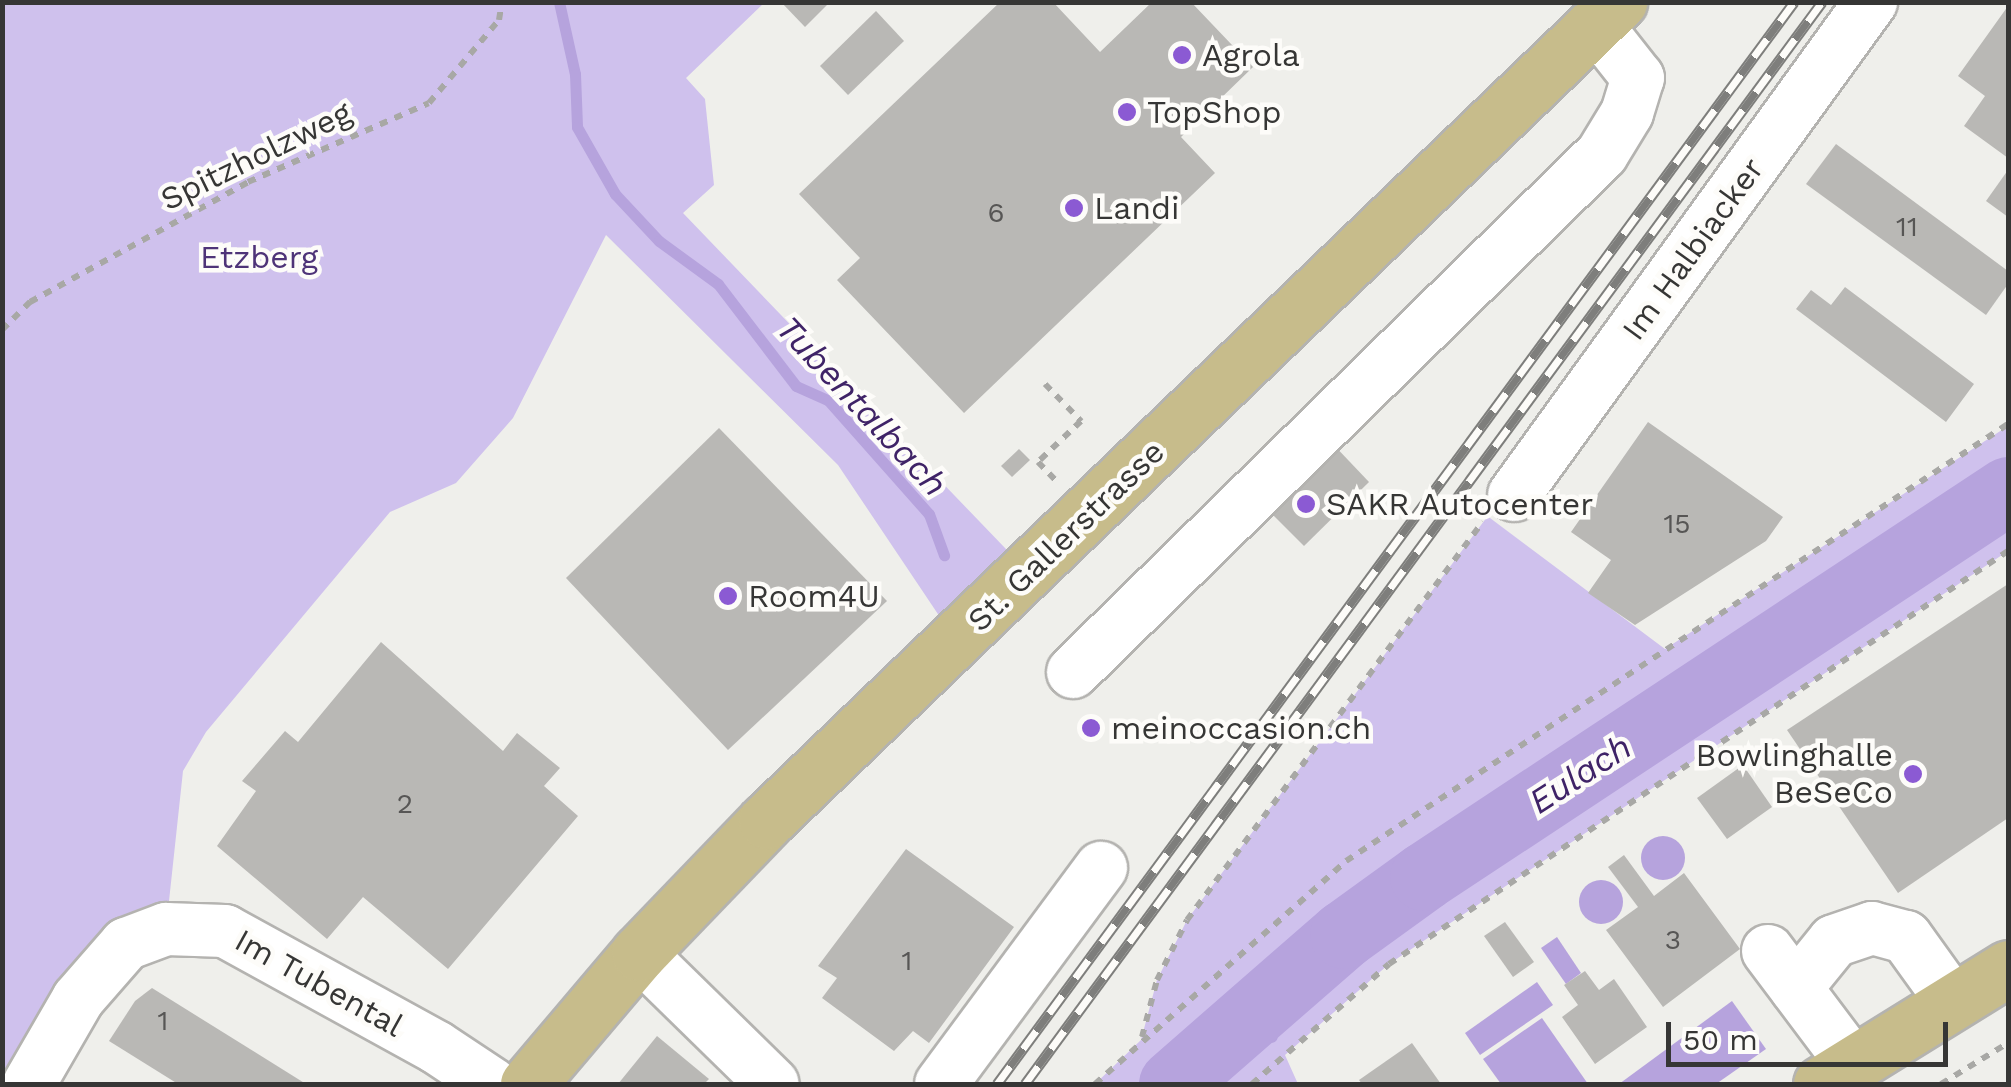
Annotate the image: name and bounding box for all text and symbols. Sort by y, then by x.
place label: Agrola [1202,36,1300,74]
marker: Agrola [1171,44,1193,66]
street label: Spitzholzweg [155,93,357,219]
place label: TopShop [1147,93,1281,131]
marker: TopShop [1116,101,1138,123]
street label: Im Halbiacker [1614,150,1772,348]
place label: Landi [1094,189,1180,227]
house number: 6 [987,196,1005,230]
marker: Landi [1063,197,1085,219]
house number: 11 [1896,210,1918,244]
park label: Etzberg [200,238,318,276]
water label: Tubentalbach [768,307,956,505]
street label: St. Gallerstrasse [960,432,1172,640]
place label: SAKR Autocenter [1326,485,1595,523]
marker: SAKR Autocenter [1295,493,1317,515]
house number: 15 [1663,507,1691,541]
place label: Room4U [748,577,880,615]
marker: Room4U [717,585,739,607]
place label: meinoccasion.ch [1111,709,1371,747]
marker: meinoccasion.ch [1080,717,1102,739]
water label: Eulach [1521,725,1639,823]
place label: Bowlinghalle BeSeCo [1696,737,1893,812]
marker: Bowlinghalle BeSeCo [1902,763,1924,785]
house number: 2 [397,787,413,821]
street label: Im Tubental [228,921,410,1045]
house number: 3 [1665,923,1681,957]
house number: 1 [902,944,912,978]
scale bar [1671,1002,1954,1064]
house number: 1 [158,1004,168,1038]
text: 50 m [1683,1022,1758,1057]

